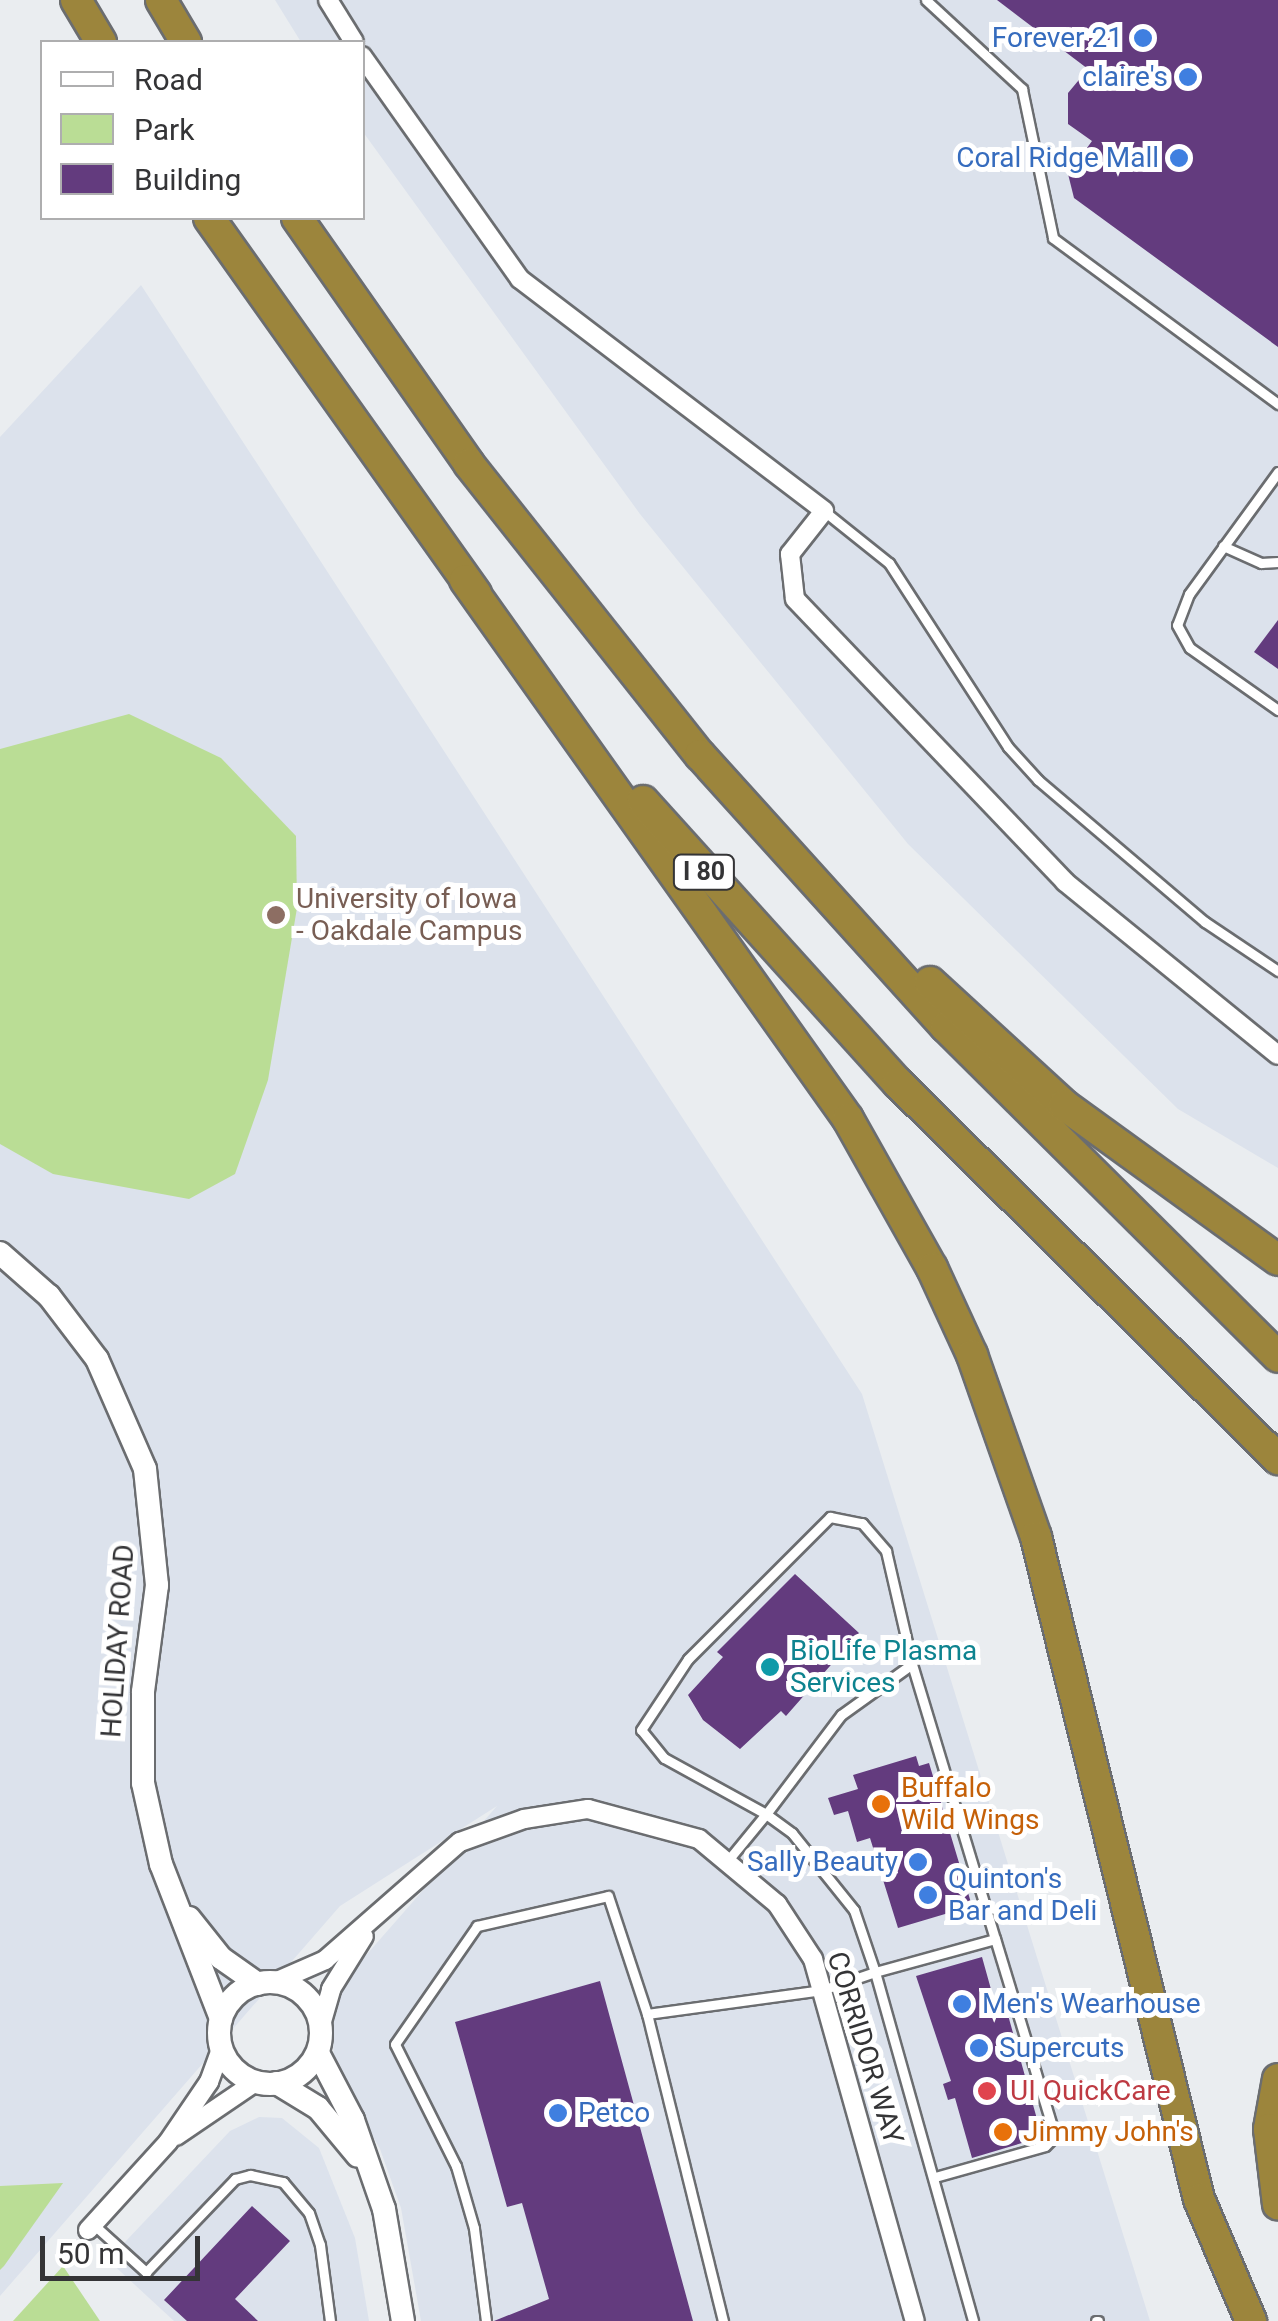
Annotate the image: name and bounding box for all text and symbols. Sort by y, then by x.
place label: Forever 21 [992,21,1123,55]
marker: Forever 21 [1132,27,1154,49]
legend [40,40,365,220]
place label: claire's [1082,60,1168,94]
text: Road [134,62,203,97]
marker: claire's [1177,66,1199,88]
text: Park [134,112,194,147]
place label: Coral Ridge Mall [956,141,1159,175]
marker: Coral Ridge Mall [1168,147,1190,169]
text: Building [134,162,241,197]
road number: I 80 [672,852,736,892]
place label: University of Iowa - Oakdale Campus [296,882,522,948]
marker: University of Iowa - Oakdale Campus [265,904,287,926]
street label: HOLIDAY ROAD [94,1543,142,1739]
place label: BioLife Plasma Services [790,1634,977,1700]
marker: BioLife Plasma Services [759,1656,781,1678]
place label: Buffalo Wild Wings [901,1771,1039,1837]
marker: Buffalo Wild Wings [870,1793,892,1815]
place label: Sally Beauty [747,1845,898,1879]
marker: Sally Beauty [907,1851,929,1873]
place label: Quinton's Bar and Deli [948,1862,1097,1928]
marker: Quinton's Bar and Deli [917,1884,939,1906]
street label: CORRIDOR WAY [820,1948,910,2148]
place label: Men's Wearhouse [982,1987,1201,2021]
marker: Men's Wearhouse [951,1993,973,2015]
place label: Supercuts [999,2031,1125,2065]
marker: Supercuts [968,2037,990,2059]
place label: UI QuickCare [1010,2074,1171,2108]
marker: UI QuickCare [974,2078,1000,2104]
place label: Petco [578,2096,650,2130]
marker: Petco [547,2102,569,2124]
place label: Jimmy John's [1023,2115,1194,2149]
marker: Jimmy John's [992,2121,1014,2143]
scale bar [45,2216,205,2278]
text: 50 m [57,2236,124,2271]

